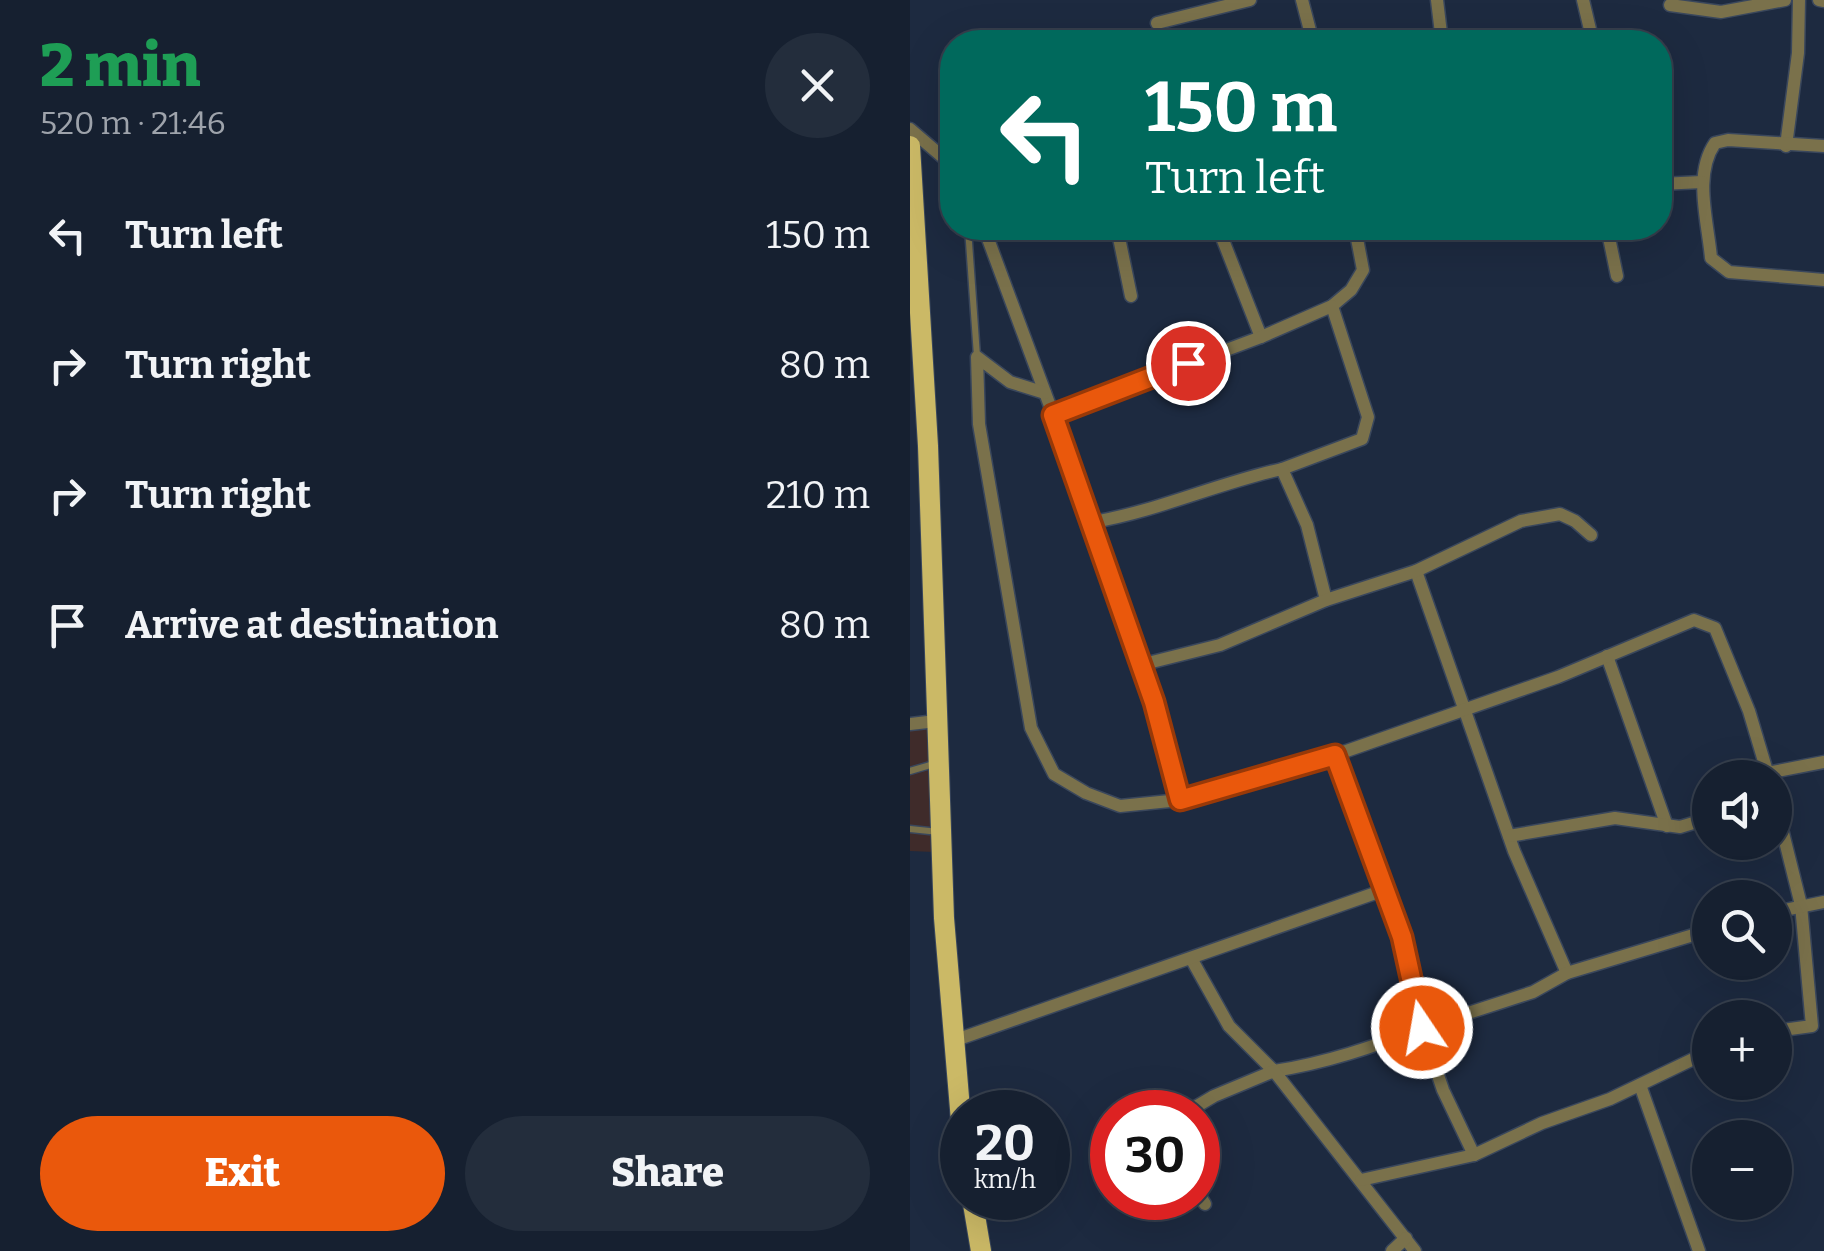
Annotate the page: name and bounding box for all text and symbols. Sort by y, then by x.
text: 2 min [40,30,200,102]
button: close [765,33,870,138]
text: 150 m [1145,66,1337,150]
icon: left [980,70,1110,200]
text: 520 m · 21:46 [40,104,226,142]
text: Turn left [1145,151,1325,205]
icon: left [40,208,95,263]
text: Turn left [125,212,283,258]
text: 150 m [766,212,870,258]
pin [1146,321,1231,406]
icon: arrive [1161,336,1216,391]
icon: right [40,338,95,393]
text: Turn right [125,342,311,388]
text: 80 m [779,342,870,388]
icon: right [40,468,95,523]
text: Turn right [125,472,311,518]
text: 210 m [766,472,870,518]
icon: arrive [40,598,95,653]
text: Arrive at destination [125,602,498,648]
text: 80 m [779,602,870,648]
map controls [1692,760,1792,1220]
button: sound [1692,760,1792,860]
button: search [1692,880,1792,980]
position arrow [1370,976,1474,1080]
button: + [1692,1000,1792,1100]
speed limit sign: 30 [1090,1090,1220,1220]
text: 20 [975,1113,1035,1173]
button: Exit [40,1116,445,1231]
button: Share [465,1116,870,1231]
button: − [1692,1120,1792,1220]
text: km/h [974,1165,1036,1195]

